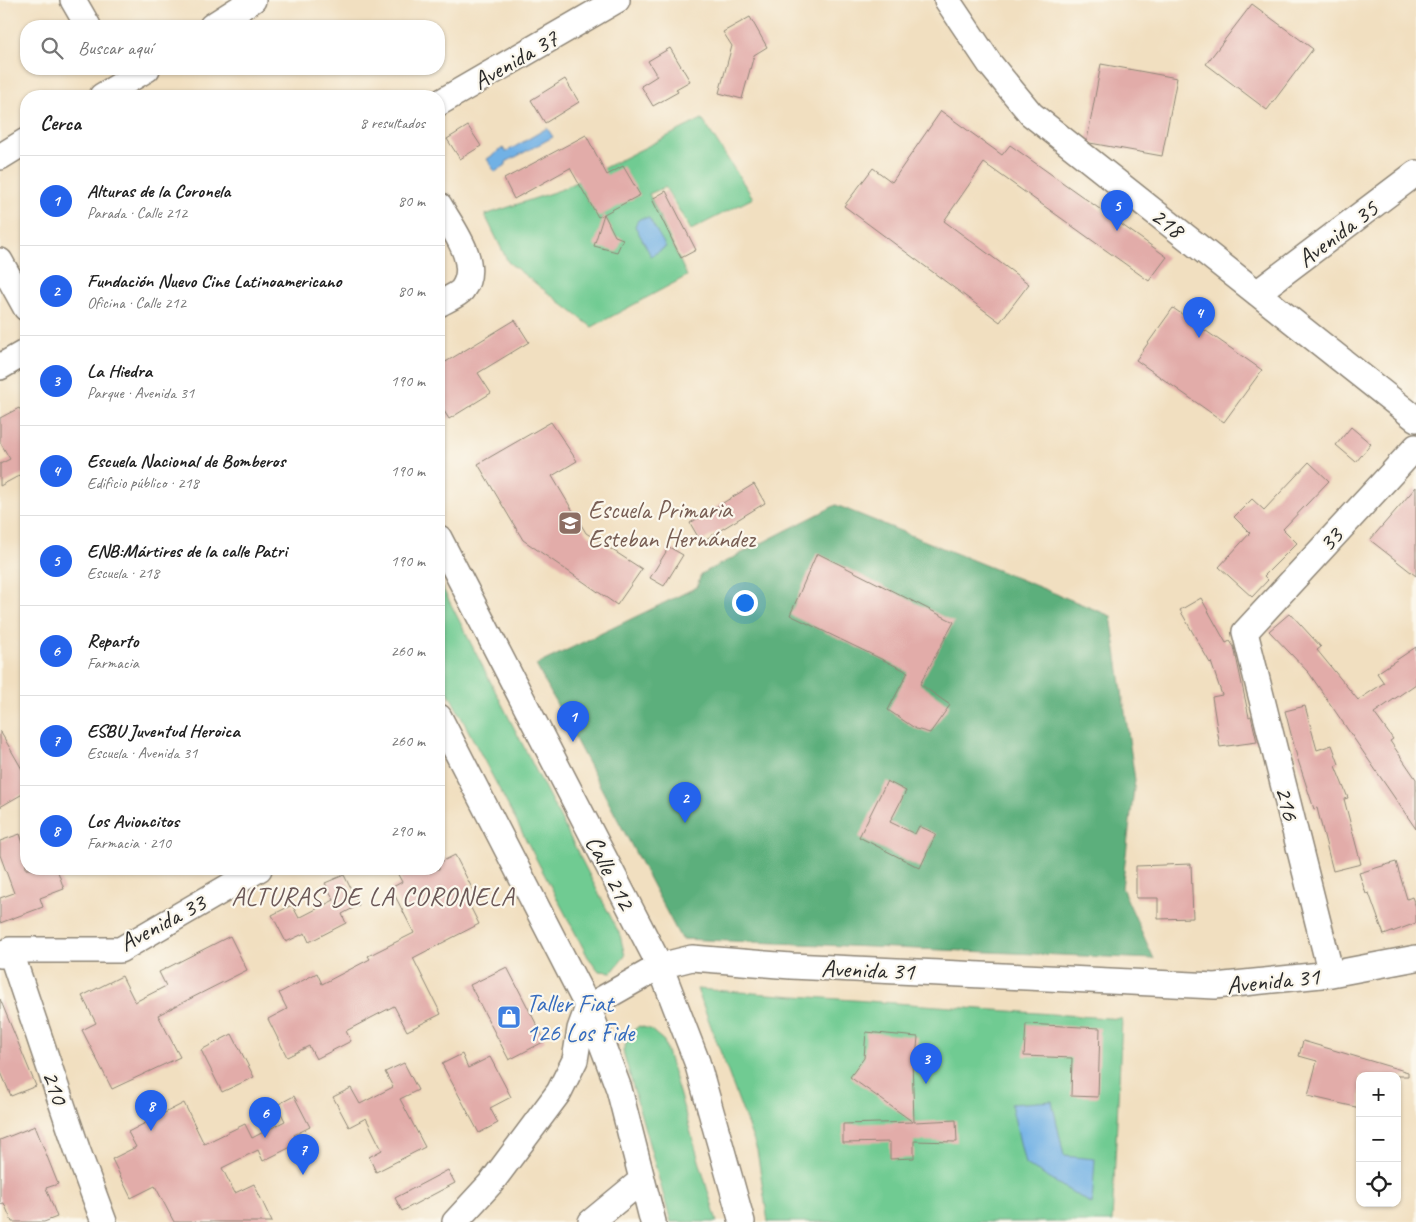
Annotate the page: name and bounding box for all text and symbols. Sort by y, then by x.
search box [20,20,445,75]
street label: Avenida 37 [467,22,565,97]
icon: search [38,34,66,62]
text: Buscar aquí [78,36,152,60]
text: Cerca [40,110,81,136]
text: 8 resultados [360,113,425,133]
text: Alturas de la Coronela [87,179,230,203]
pin: 5 [1101,190,1133,231]
text: 1 [52,191,60,211]
text: 80 m [398,191,425,211]
street label: Avenida 35 [1291,192,1386,275]
street label: 218 [1144,200,1193,247]
text: Parada · Calle 212 [87,203,187,223]
text: Fundación Nuevo Cine Latinoamericano [87,269,341,293]
text: 2 [52,281,60,301]
text: 80 m [398,281,425,301]
text: Oficina · Calle 212 [87,293,186,313]
pin: 4 [1183,297,1215,338]
text: La Hiedra [87,359,152,383]
text: 3 [52,371,60,391]
text: 190 m [391,371,425,391]
text: Parque · Avenida 31 [87,383,194,403]
text: Escuela Nacional de Bomberos [87,449,285,473]
text: 4 [52,461,60,481]
text: 190 m [391,461,425,481]
text: Edificio público · 218 [87,473,199,493]
place label: Escuela Primaria Esteban Hernández [588,494,757,555]
school or university icon: Escuela Primaria Esteban Hernández [557,510,583,536]
street label: 33 [1311,519,1351,559]
text: ENB:Mártires de la calle Patri [87,539,287,563]
text: 5 [53,551,59,571]
text: 190 m [391,551,425,571]
text: Escuela · 218 [87,563,159,583]
your location [732,590,758,616]
text: Reparto [87,629,138,653]
text: 6 [52,641,60,661]
text: 260 m [391,641,425,661]
text: Farmacia [87,653,139,673]
pin: 1 [557,701,589,742]
text: ESBU Juventud Heroica [87,719,240,743]
text: 7 [52,731,60,751]
text: 260 m [391,731,425,751]
text: Escuela · Avenida 31 [87,743,197,763]
pin: 2 [669,782,701,823]
street label: 216 [1267,783,1307,824]
text: Los Avioncitos [87,809,179,833]
text: 8 [52,821,60,841]
text: 290 m [391,821,425,841]
street label: Calle 212 [578,830,643,917]
text: Farmacia · 210 [87,833,171,853]
district label: ALTURAS DE LA CORONELA [231,880,516,913]
street label: Avenida 33 [114,886,213,959]
street label: Avenida 31 [821,952,917,988]
street label: Avenida 31 [1225,960,1323,1002]
place label: Taller Fiat 126 Los Fide [526,988,636,1049]
shop icon: Taller Fiat 126 Los Fide [496,1004,522,1030]
pin: 3 [910,1043,942,1084]
street label: 210 [34,1066,76,1110]
map controls [1356,1072,1401,1207]
button: + [1356,1072,1401,1117]
pin: 8 [135,1090,167,1131]
pin: 6 [249,1097,281,1138]
button: − [1356,1117,1401,1162]
pin: 7 [287,1134,319,1175]
button: locate [1356,1162,1401,1207]

